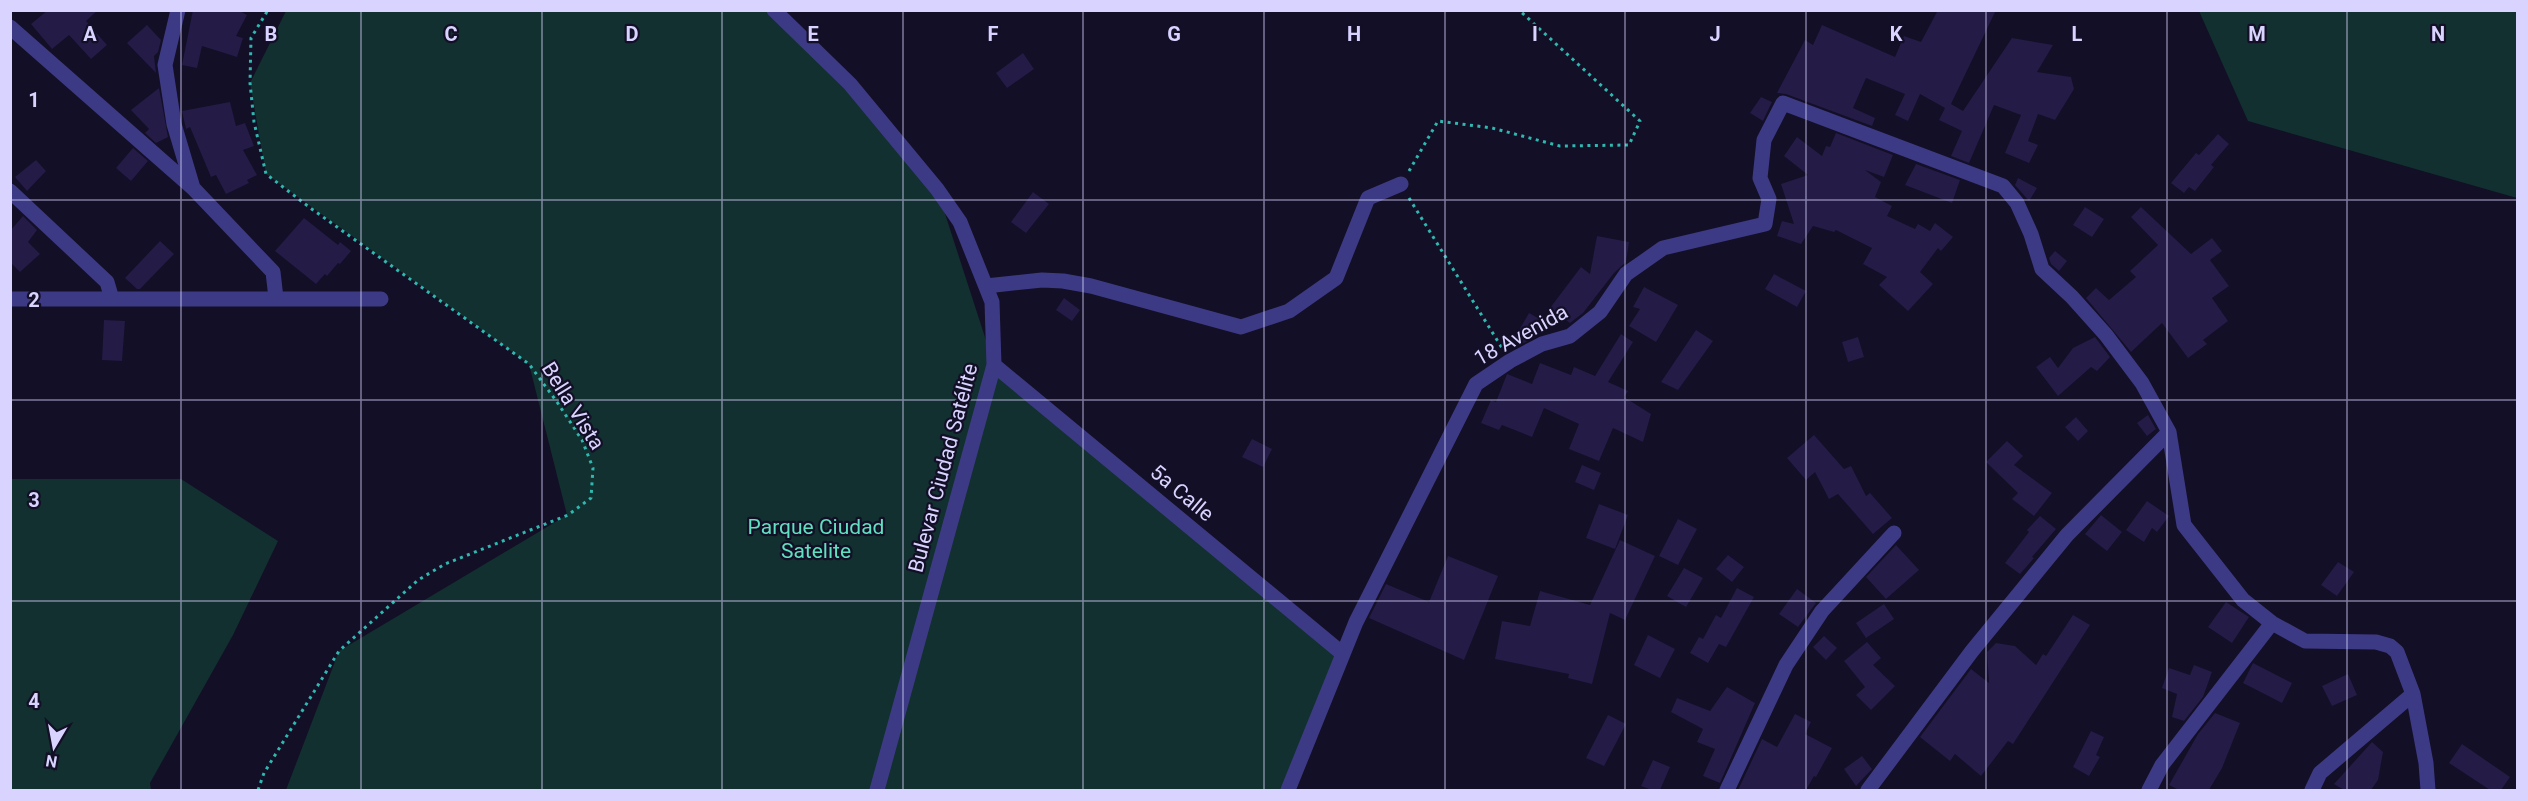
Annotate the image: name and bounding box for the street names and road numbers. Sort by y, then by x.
street label: 18 Avenida [1470,299,1572,371]
street label: Bella Vista [537,358,609,454]
street label: Bulevar Ciudad Satélite [904,361,982,575]
street label: 5a Calle [1146,460,1218,526]

